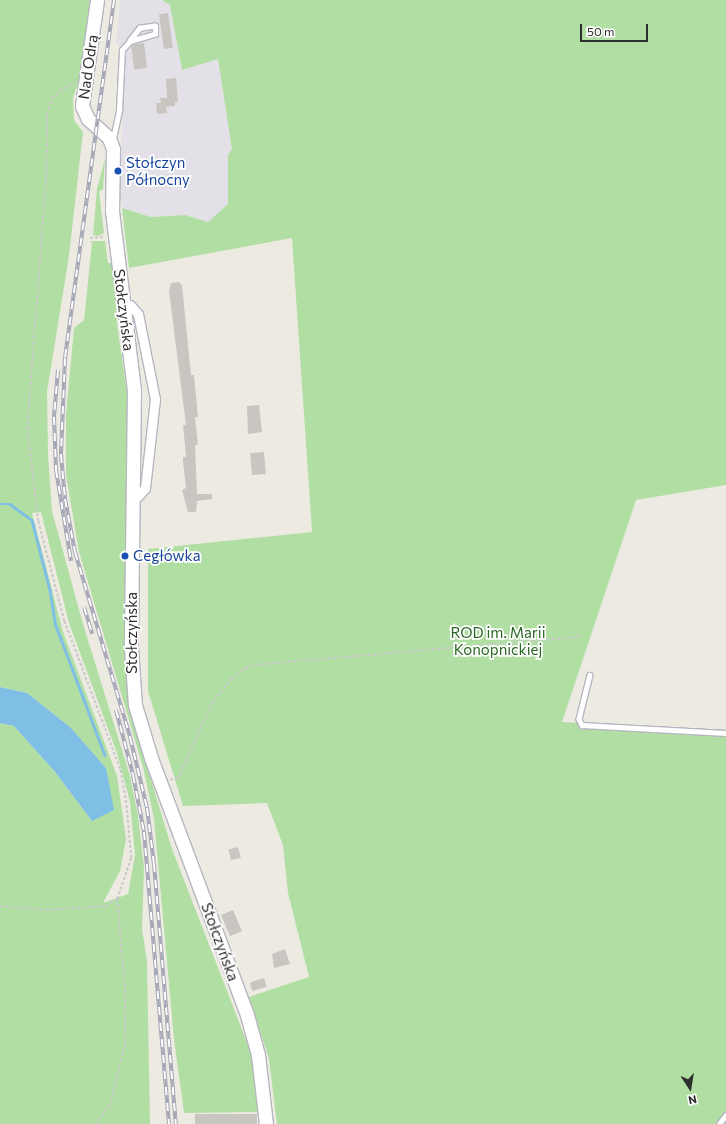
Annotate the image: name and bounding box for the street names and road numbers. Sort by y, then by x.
street label: Nad Odrą [75,33,101,101]
street label: Stołczyńska [110,268,138,352]
street label: Stołczyńska [123,592,141,674]
street label: Stołczyńska [197,900,243,984]

